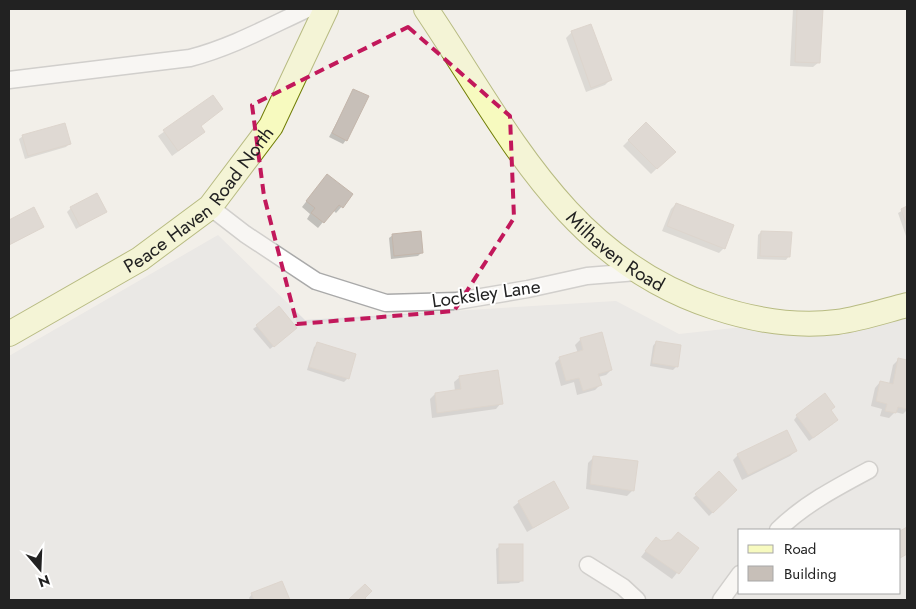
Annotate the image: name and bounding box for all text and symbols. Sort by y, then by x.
street label: Peace Haven Road North [119,121,280,280]
street label: Milhaven Road [560,205,670,298]
street label: Locksley Lane [430,272,542,314]
legend [738,529,901,594]
text: Road [784,538,816,560]
north arrow [15,544,65,594]
text: Building [784,563,836,585]
text: N [36,570,53,593]

